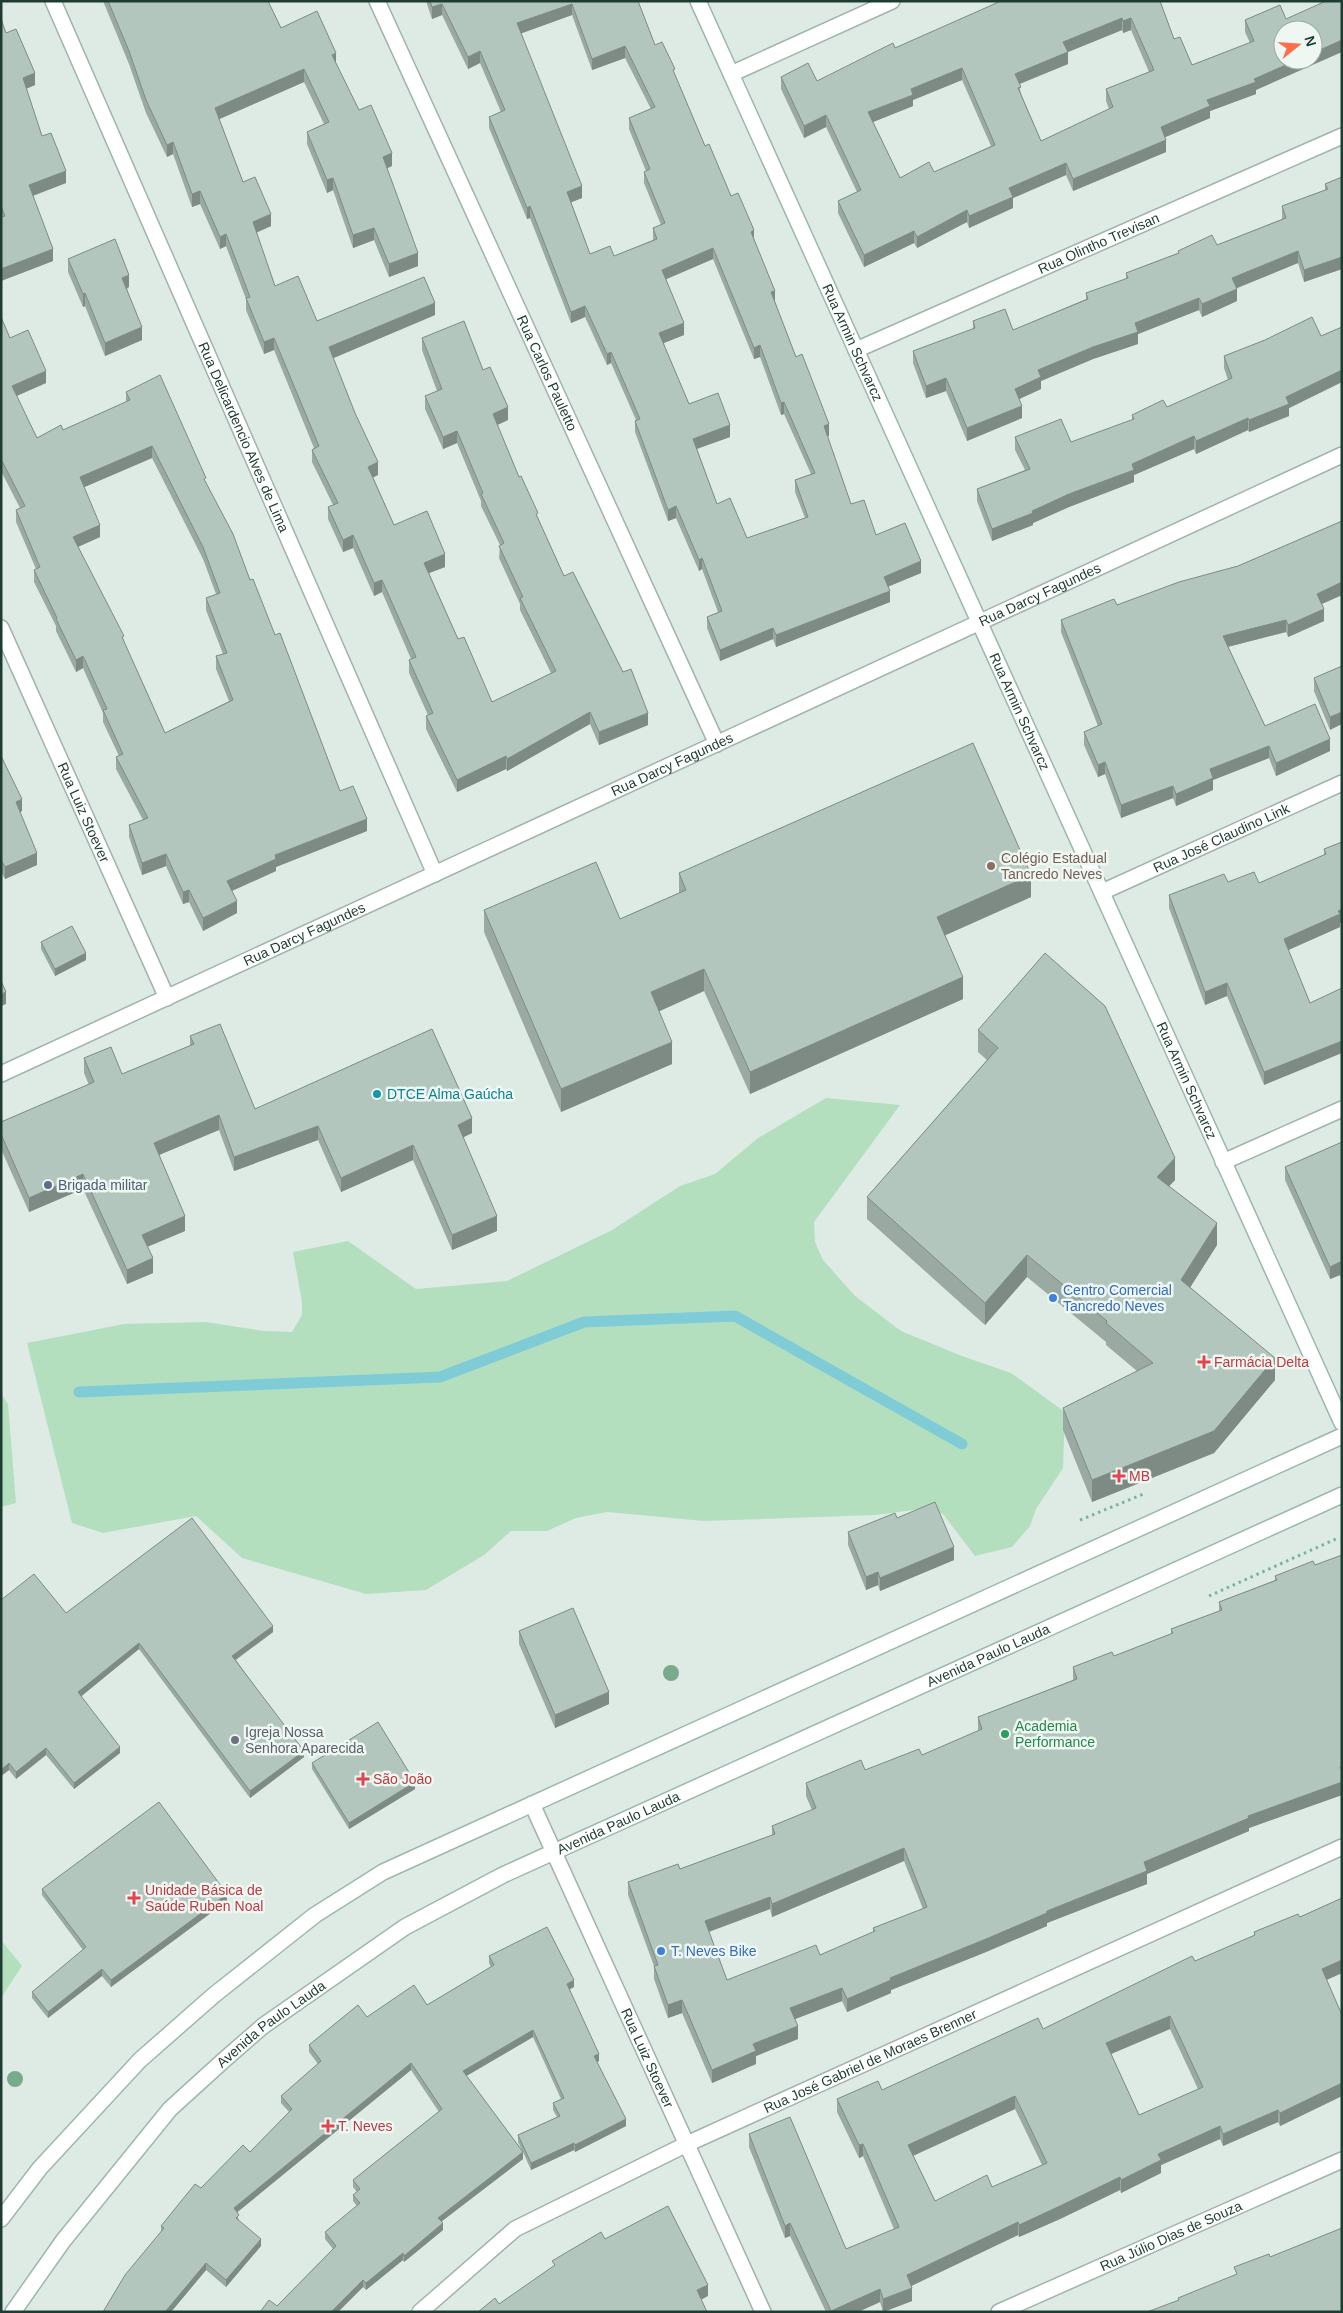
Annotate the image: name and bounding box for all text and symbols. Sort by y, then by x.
north arrow [1273,20,1323,70]
text: N [1301,34,1320,48]
street label: Rua Olintho Trevisan [1035,210,1162,277]
street label: Rua Armin Schvarcz [819,281,886,404]
street label: Rua Carlos Pauletto [514,313,581,433]
street label: Rua Delicardencio Alves de Lima [195,340,292,535]
street label: Rua Darcy Fagundes [976,560,1103,630]
street label: Rua Armin Schvarcz [986,650,1053,773]
street label: Rua Darcy Fagundes [608,729,735,799]
street label: Rua Luiz Stoever [54,760,113,865]
street label: Rua José Claudino Link [1151,800,1293,876]
place label: Colégio Estadual Tancredo Neves [1001,850,1107,882]
marker: Colégio Estadual Tancredo Neves [985,860,997,872]
street label: Rua Darcy Fagundes [241,899,368,969]
street label: Rua Armin Schvarcz [1153,1019,1220,1142]
place label: DTCE Alma Gaúcha [387,1086,513,1102]
marker: DTCE Alma Gaúcha [371,1088,383,1100]
place label: Brigada militar [58,1177,148,1193]
marker: Brigada militar [42,1179,54,1191]
place label: Centro Comercial Tancredo Neves [1063,1282,1172,1314]
marker: Centro Comercial Tancredo Neves [1047,1292,1059,1304]
place label: Farmácia Delta [1214,1354,1309,1370]
marker: Farmácia Delta [1198,1356,1210,1368]
place label: MB [1129,1468,1150,1484]
marker: MB [1113,1470,1125,1482]
street label: Avenida Paulo Lauda [924,1620,1052,1690]
place label: Academia Performance [1015,1718,1095,1750]
place label: Igreja Nossa Senhora Aparecida [245,1724,364,1756]
marker: Academia Performance [999,1728,1011,1740]
marker: Igreja Nossa Senhora Aparecida [229,1734,241,1746]
place label: São João [373,1771,432,1787]
marker: São João [357,1773,369,1785]
street label: Avenida Paulo Lauda [554,1788,682,1858]
place label: Unidade Básica de Saúde Ruben Noal [145,1882,263,1914]
marker: Unidade Básica de Saúde Ruben Noal [127,1891,141,1905]
place label: T. Neves Bike [671,1943,757,1959]
marker: T. Neves Bike [655,1945,667,1957]
street label: Avenida Paulo Lauda [213,1977,329,2071]
street label: Rua Luiz Stoever [618,2006,677,2111]
street label: Rua José Gabriel de Moraes Brenner [761,2006,979,2116]
place label: T. Neves [338,2118,392,2134]
marker: T. Neves [322,2120,334,2132]
street label: Rua Júlio Dias de Souza [1097,2197,1244,2274]

